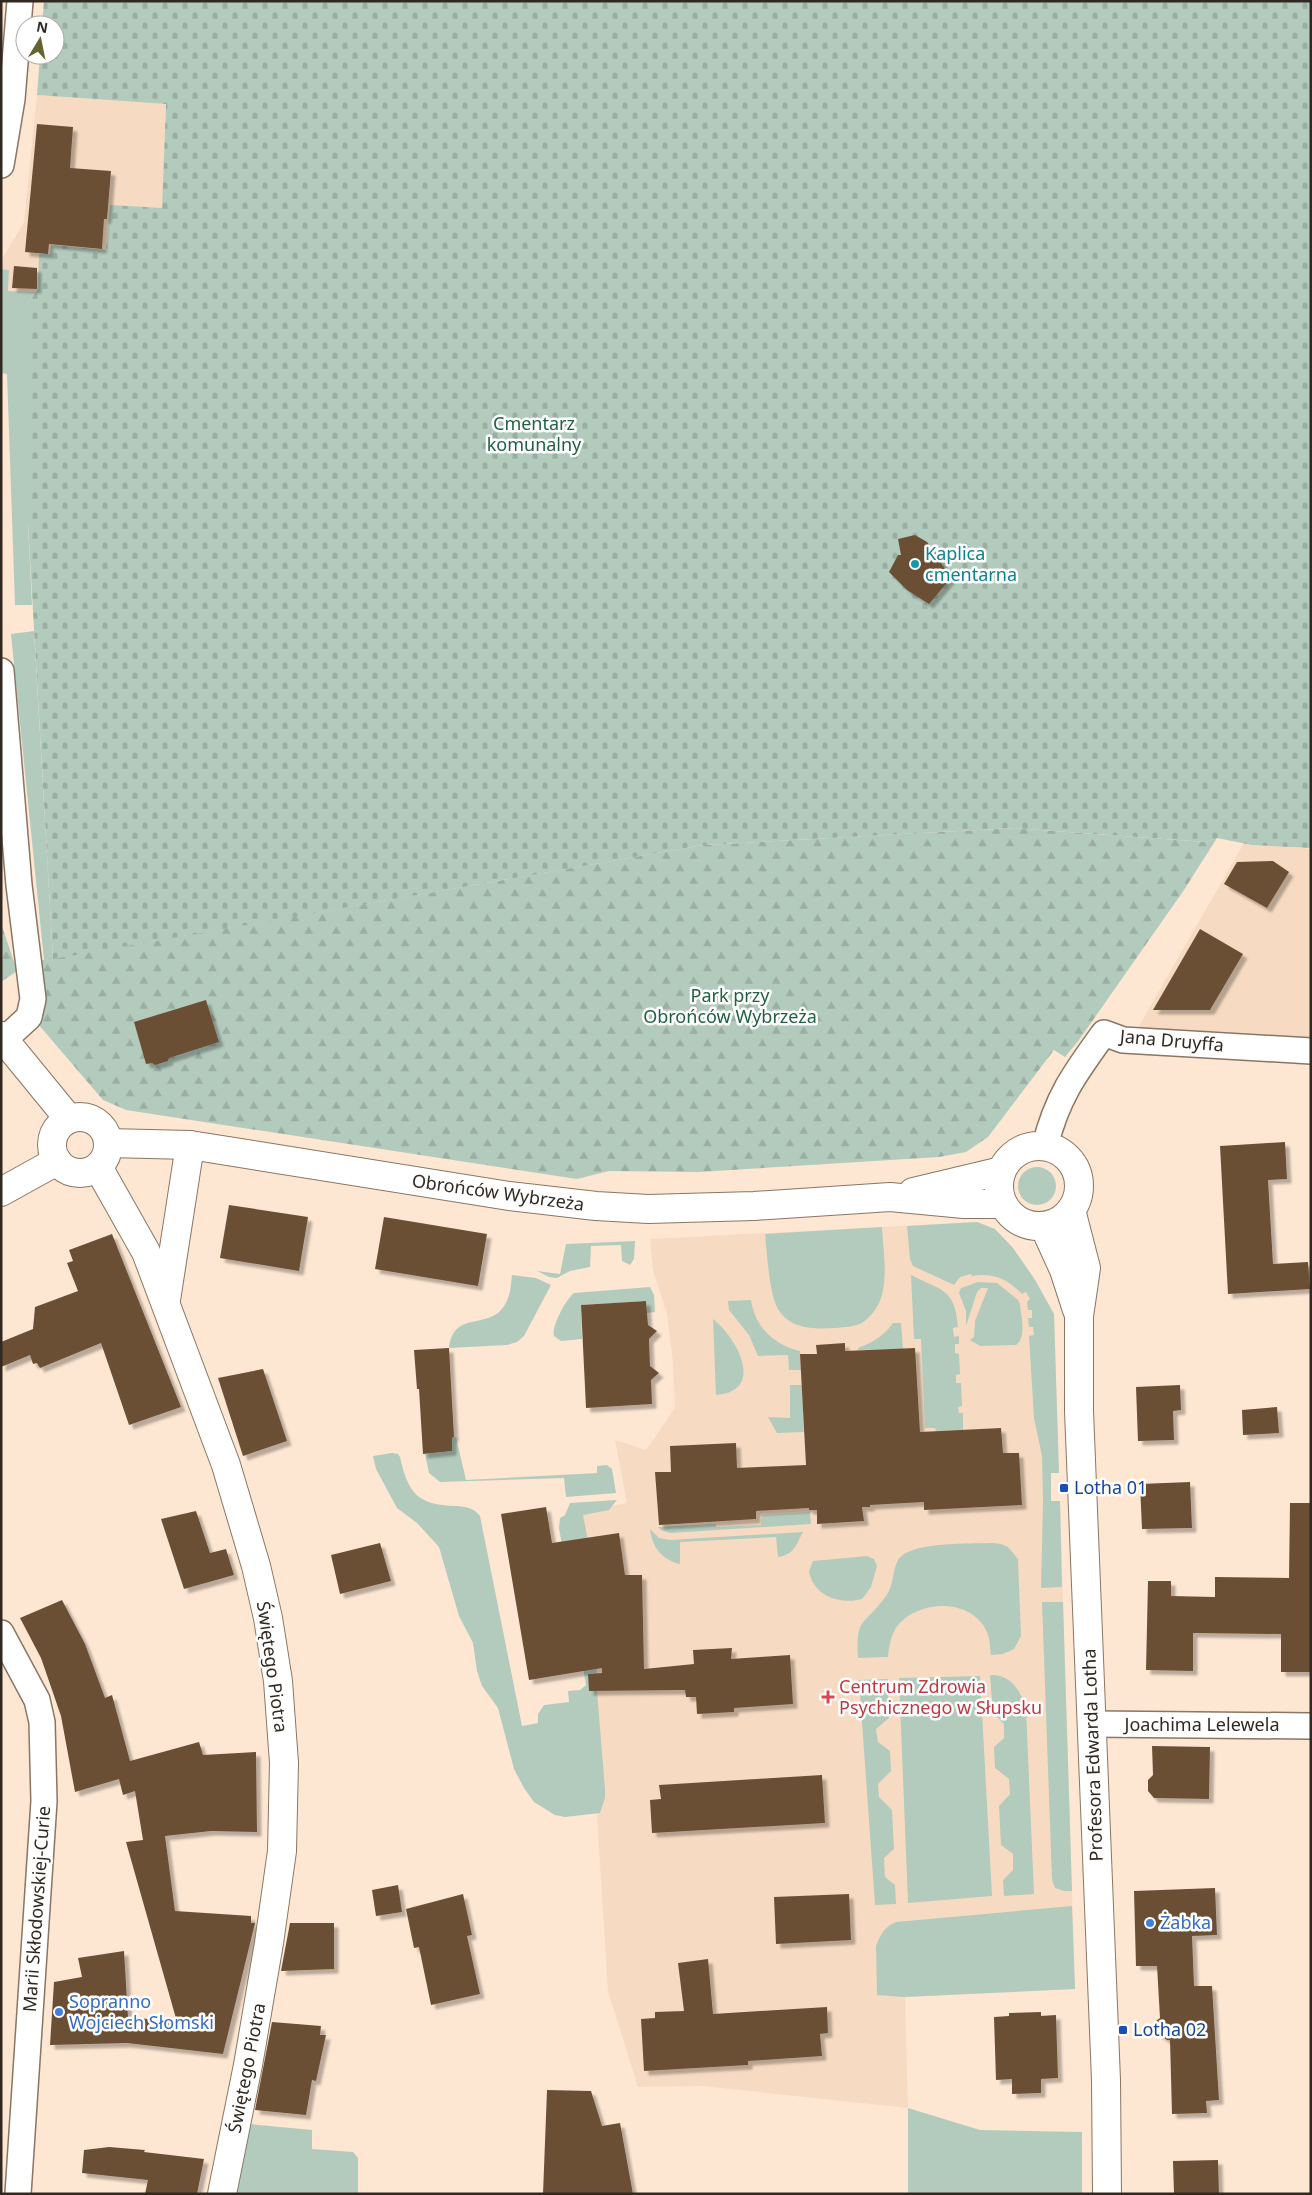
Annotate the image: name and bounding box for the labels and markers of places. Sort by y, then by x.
place label: Kaplica cmentarna [925,541,1017,586]
marker: Kaplica cmentarna [909,558,921,570]
place label: Lotha 01 [1074,1475,1147,1499]
marker: Lotha 01 [1058,1482,1070,1494]
place label: Centrum Zdrowia Psychicznego w Słupsku [839,1674,1042,1719]
marker: Centrum Zdrowia Psychicznego w Słupsku [821,1690,835,1704]
place label: Żabka [1160,1910,1211,1934]
marker: Żabka [1144,1917,1156,1929]
place label: Sopranno Wojciech Słomski [69,1989,214,2034]
marker: Sopranno Wojciech Słomski [53,2006,65,2018]
place label: Lotha 02 [1133,2017,1206,2041]
marker: Lotha 02 [1117,2024,1129,2036]

